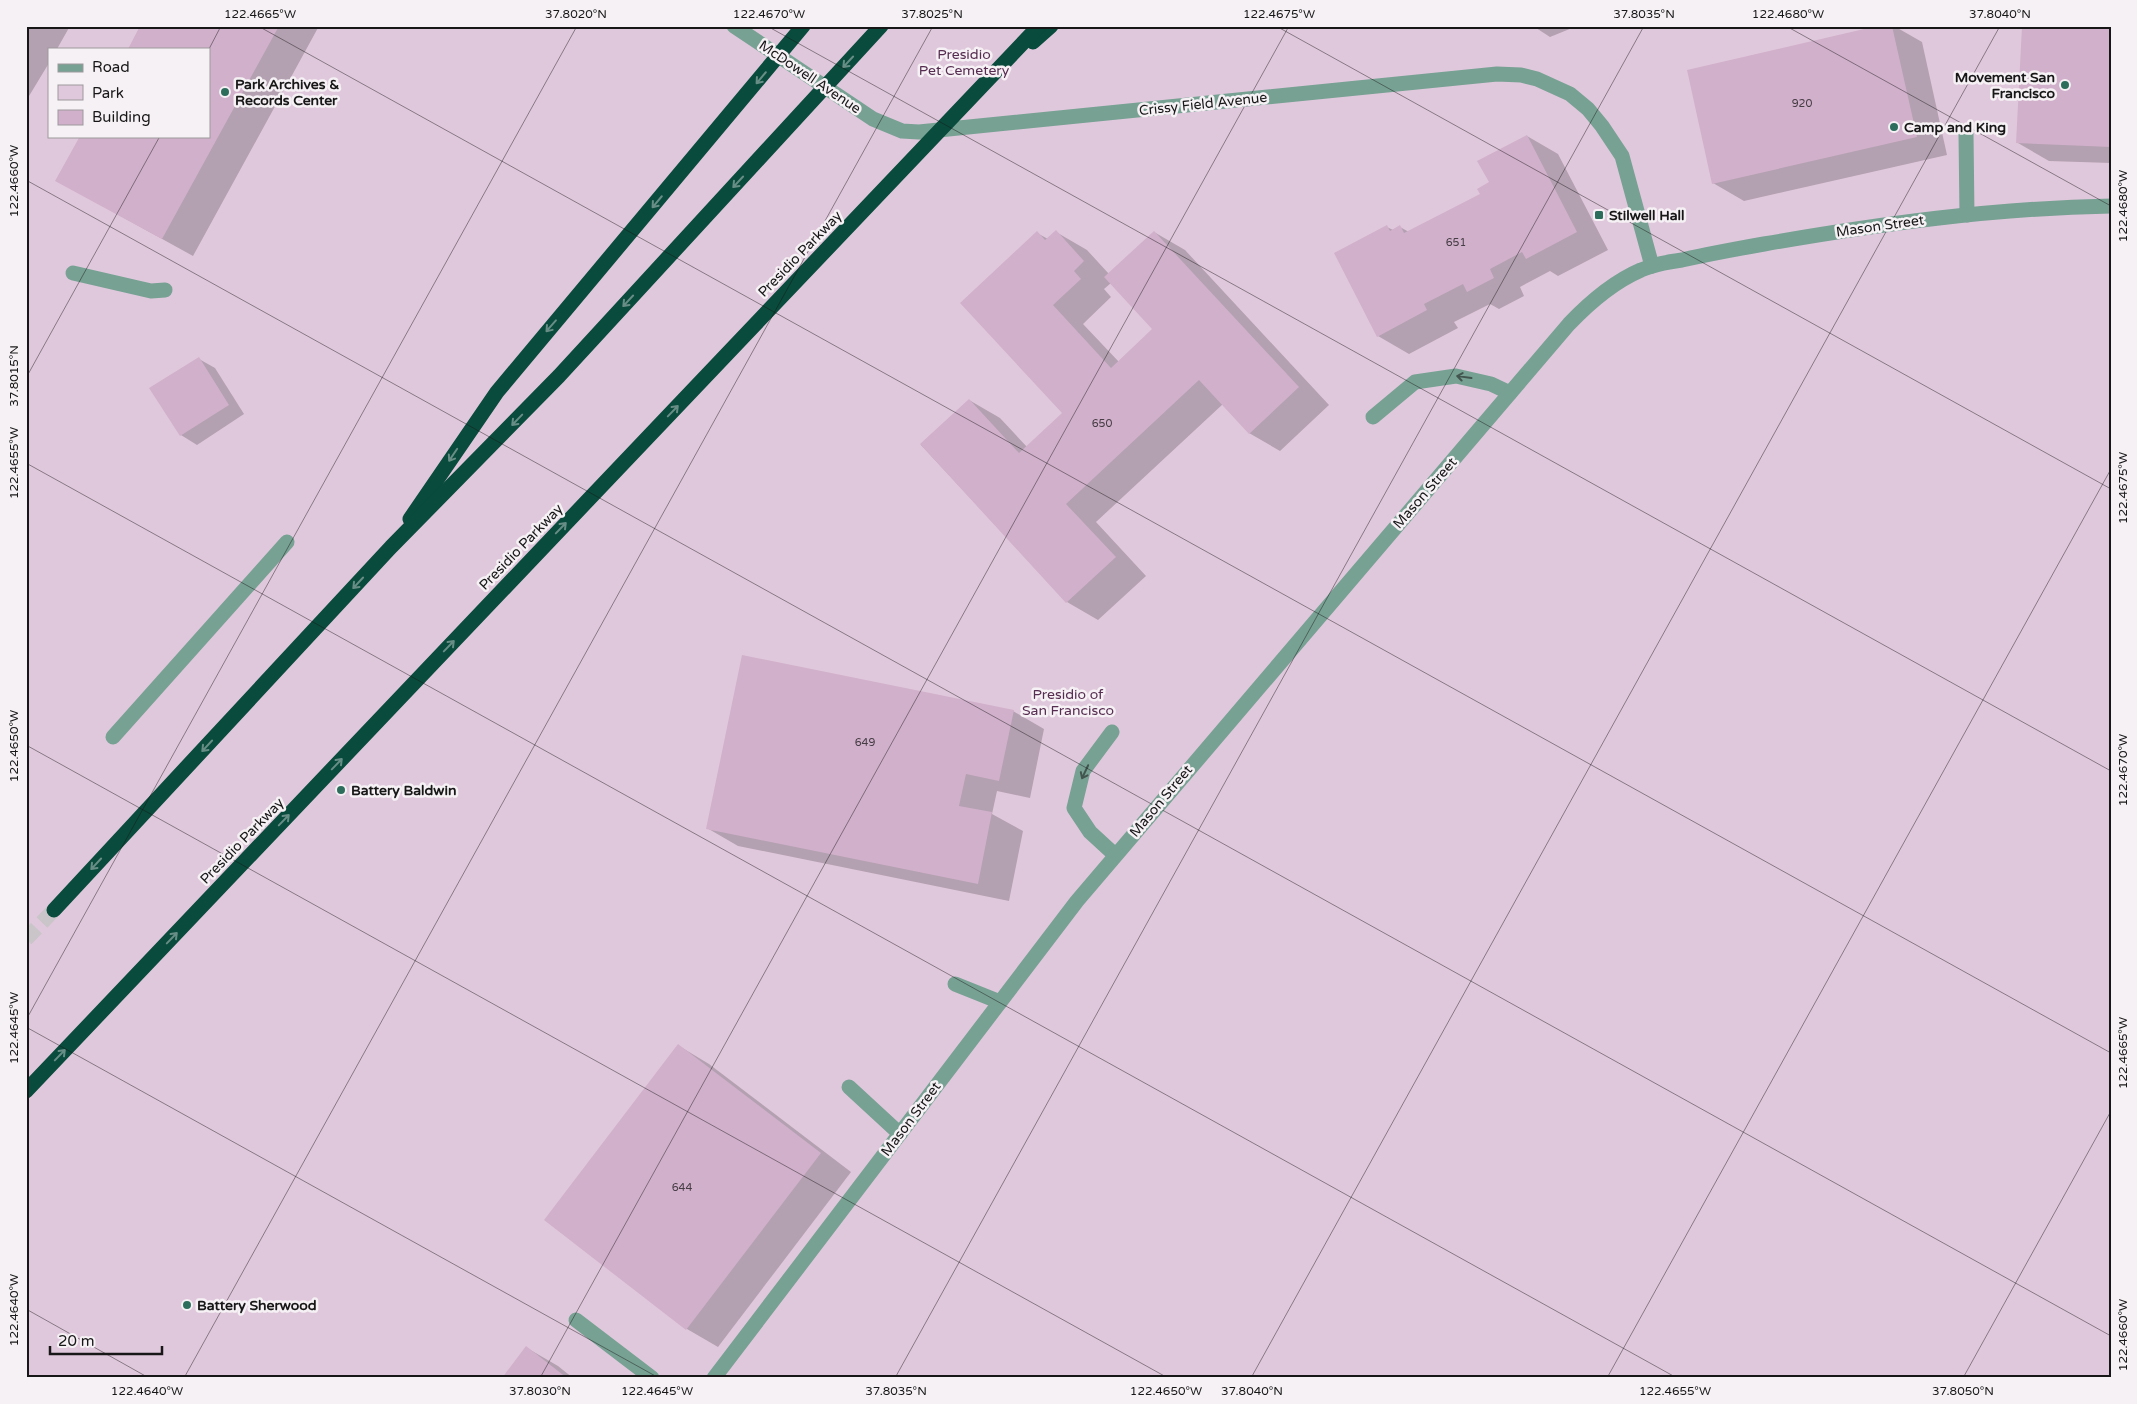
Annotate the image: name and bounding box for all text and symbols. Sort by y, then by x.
text: 122.4665°W [224,7,296,21]
text: 37.8020°N [545,7,607,21]
text: 122.4670°W [733,7,805,21]
text: 37.8025°N [901,7,963,21]
text: 122.4675°W [1243,7,1315,21]
text: 37.8035°N [1613,7,1675,21]
text: 122.4680°W [1752,7,1824,21]
text: 37.8040°N [1969,7,2031,21]
street label: McDowell Avenue [756,37,864,117]
park label: Presidio Pet Cemetery [919,46,1010,79]
legend [48,48,210,138]
one-way arrow [842,56,854,69]
text: Road [92,58,130,76]
place label: Movement San Francisco [1955,69,2055,102]
one-way arrow [755,71,767,84]
place label: Park Archives & Records Center [235,76,339,109]
marker: Movement San Francisco [2059,79,2071,91]
text: Park [92,84,124,102]
marker: Park Archives & Records Center [219,86,231,98]
street label: Crissy Field Avenue [1138,89,1268,119]
house number: 920 [1792,97,1812,110]
text: Building [92,108,151,126]
place label: Camp and King [1904,119,2006,136]
marker: Camp and King [1888,121,1900,133]
text: 122.4660°W [7,145,21,217]
text: 122.4680°W [2116,170,2130,242]
one-way arrow [732,175,744,188]
one-way arrow [651,196,663,209]
street label: Presidio Parkway [755,207,846,301]
place label: Stilwell Hall [1609,207,1685,224]
marker: Stilwell Hall [1593,209,1605,221]
street label: Mason Street [1835,211,1926,241]
house number: 651 [1446,236,1466,249]
one-way arrow [622,295,634,308]
one-way arrow [546,319,557,332]
text: 37.8015°N [7,345,21,407]
one-way arrow [1457,372,1473,382]
one-way arrow [667,404,679,417]
one-way arrow [511,414,523,427]
house number: 650 [1092,417,1112,430]
text: 122.4655°W [7,427,21,499]
one-way arrow [448,448,458,462]
text: 122.4675°W [2116,452,2130,524]
street label: Mason Street [1389,453,1461,532]
street label: Presidio Parkway [476,500,567,594]
one-way arrow [555,522,567,535]
one-way arrow [352,577,364,589]
one-way arrow [443,640,455,653]
park label: Presidio of San Francisco [1022,686,1114,719]
text: 122.4650°W [7,710,21,782]
text: 122.4670°W [2116,734,2130,806]
house number: 649 [855,736,875,749]
one-way arrow [201,739,213,752]
one-way arrow [331,758,343,770]
street label: Mason Street [1126,761,1196,840]
one-way arrow [1079,765,1089,780]
place label: Battery Baldwin [351,782,456,799]
marker: Battery Baldwin [335,784,347,796]
street label: Presidio Parkway [197,794,288,888]
one-way arrow [278,814,290,826]
one-way arrow [90,858,102,871]
one-way arrow [166,931,178,944]
text: 122.4645°W [7,992,21,1064]
text: 122.4665°W [2116,1017,2130,1089]
one-way arrow [54,1049,66,1062]
street label: Mason Street [877,1078,945,1160]
house number: 644 [672,1181,692,1194]
text: 122.4640°W [7,1274,21,1346]
place label: Battery Sherwood [197,1297,317,1314]
marker: Battery Sherwood [181,1299,193,1311]
text: 122.4660°W [2116,1299,2130,1371]
scale bar [50,1324,162,1356]
text: 20 m [58,1332,95,1350]
text: 122.4640°W [111,1384,183,1398]
text: 37.8030°N [509,1384,571,1398]
text: 122.4645°W [621,1384,693,1398]
text: 37.8035°N [865,1384,927,1398]
text: 122.4650°W [1130,1384,1202,1398]
text: 37.8040°N [1221,1384,1283,1398]
text: 122.4655°W [1639,1384,1711,1398]
text: 37.8050°N [1932,1384,1994,1398]

